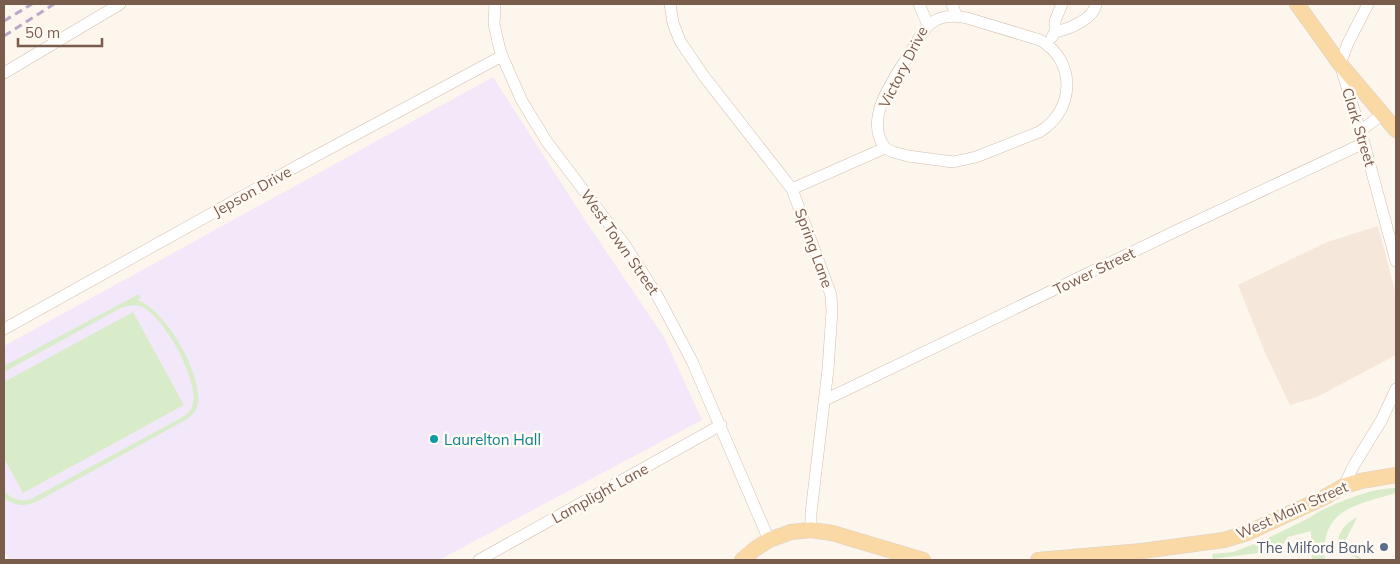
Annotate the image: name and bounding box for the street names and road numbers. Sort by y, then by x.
street label: Victory Drive [874,23,932,111]
street label: Clark Street [1338,85,1380,169]
street label: Jepson Drive [209,162,295,220]
street label: West Town Street [577,186,663,298]
street label: Spring Lane [791,206,837,290]
street label: Tower Street [1050,243,1138,299]
street label: Lamplight Lane [548,459,652,527]
street label: West Main Street [1233,477,1351,543]

